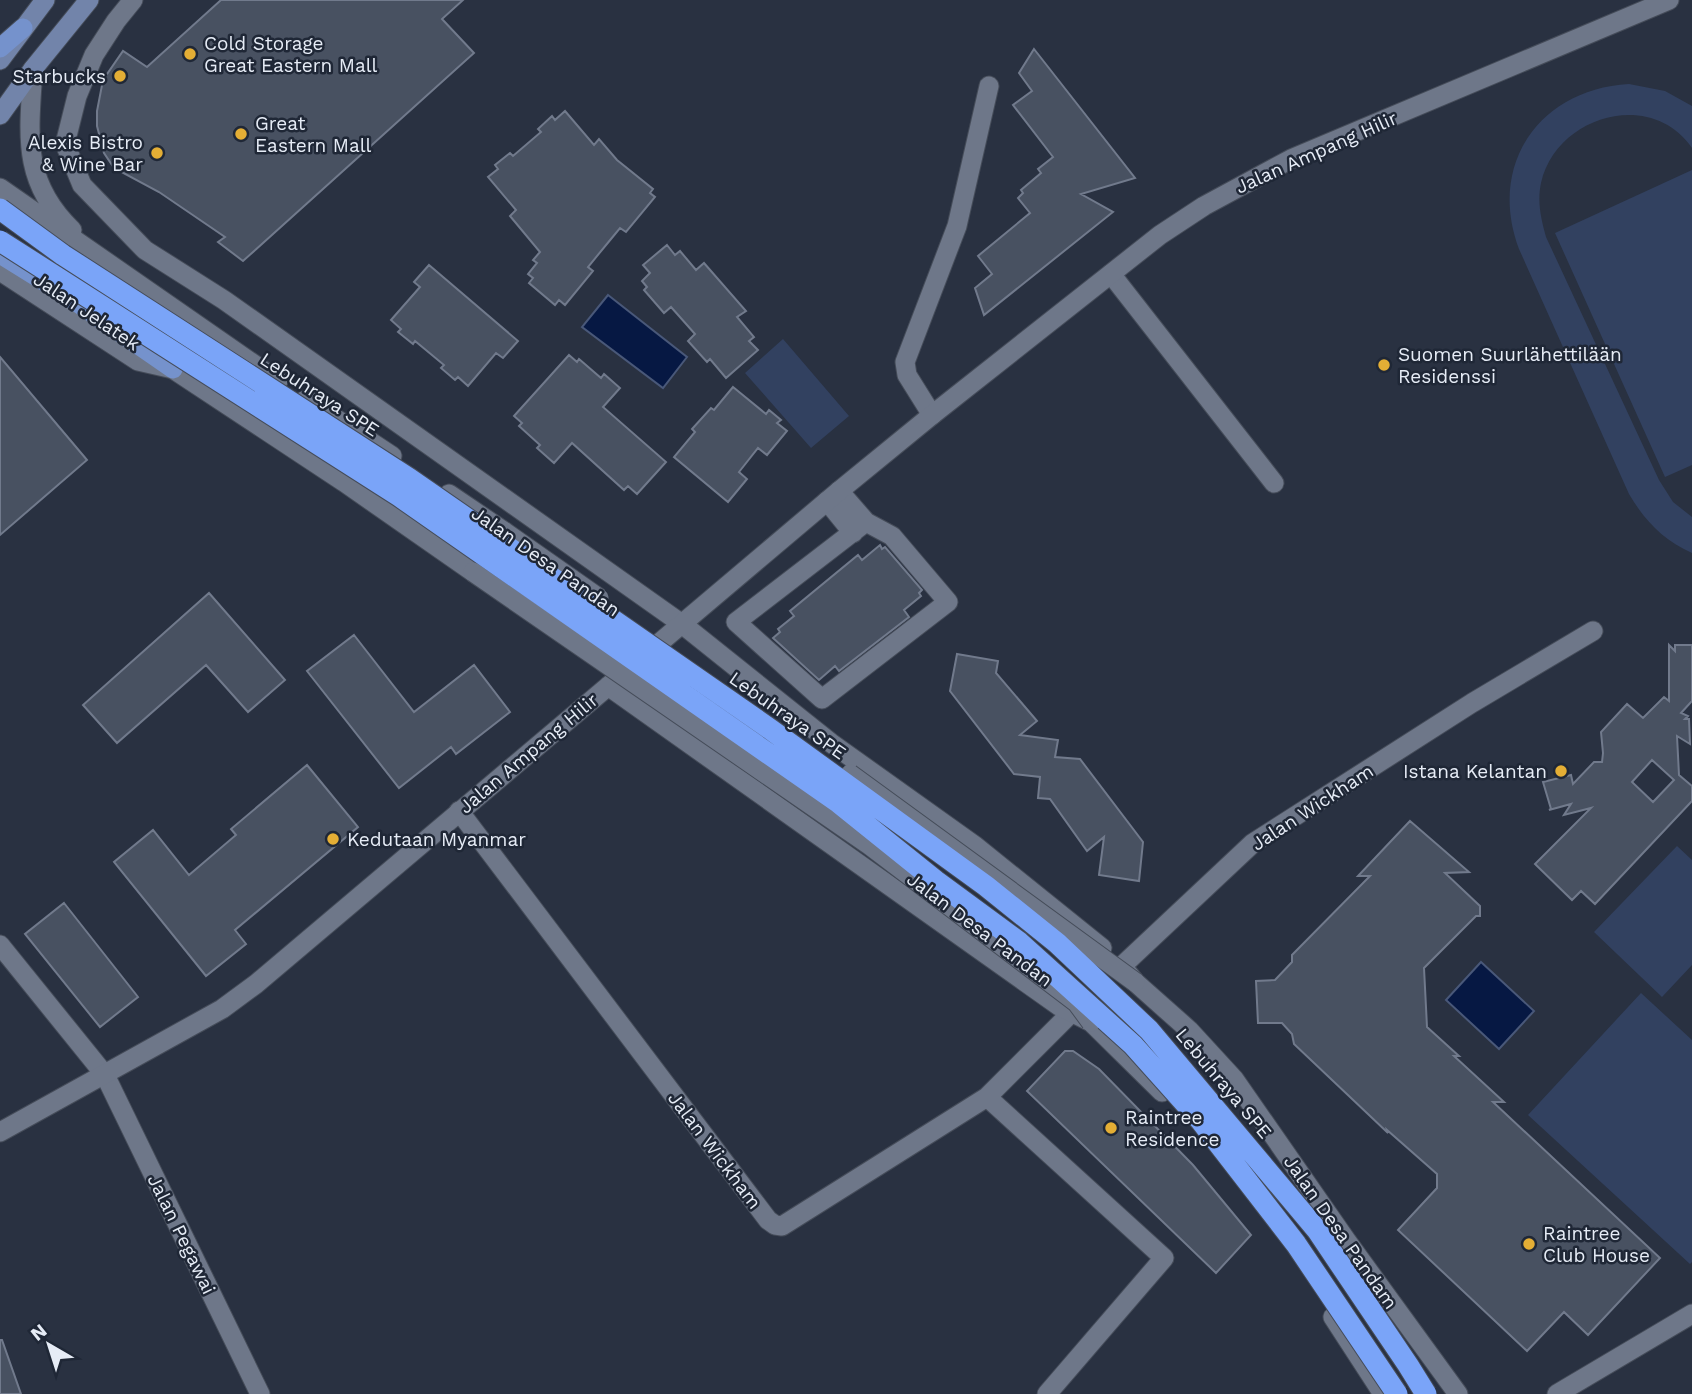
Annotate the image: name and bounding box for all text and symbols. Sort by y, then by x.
place label: Cold Storage Great Eastern Mall [204,32,377,77]
marker: Cold Storage Great Eastern Mall [182,46,198,62]
place label: Starbucks [13,65,106,88]
marker: Starbucks [112,68,128,84]
street label: Jalan Ampang Hilir [1232,106,1401,198]
place label: Great Eastern Mall [255,112,371,157]
marker: Great Eastern Mall [233,126,249,142]
place label: Alexis Bistro & Wine Bar [28,131,143,176]
marker: Alexis Bistro & Wine Bar [149,145,165,161]
street label: Jalan Jelatek [29,267,144,355]
place label: Suomen Suurlähettilään Residenssi [1398,343,1622,388]
street label: Lebuhraya SPE [256,347,384,441]
marker: Suomen Suurlähettilään Residenssi [1376,357,1392,373]
street label: Jalan Desa Pandan [467,502,624,621]
street label: Lebuhraya SPE [725,667,851,764]
street label: Jalan Ampang Hilir [454,688,603,818]
street label: Jalan Wickham [1247,759,1378,855]
place label: Istana Kelantan [1403,760,1547,783]
marker: Istana Kelantan [1553,763,1569,779]
place label: Kedutaan Myanmar [347,828,526,851]
marker: Kedutaan Myanmar [325,831,341,847]
street label: Jalan Desa Pandan [903,867,1057,992]
street label: Lebuhraya SPE [1171,1023,1277,1143]
street label: Jalan Wickham [663,1087,766,1213]
place label: Raintree Residence [1125,1106,1220,1151]
marker: Raintree Residence [1103,1120,1119,1136]
street label: Jalan Desa Pandam [1279,1151,1402,1314]
street label: Jalan Pegawai [143,1171,220,1298]
place label: Raintree Club House [1543,1222,1650,1267]
marker: Raintree Club House [1521,1236,1537,1252]
north arrow [14,1310,84,1380]
text: N [26,1319,51,1346]

